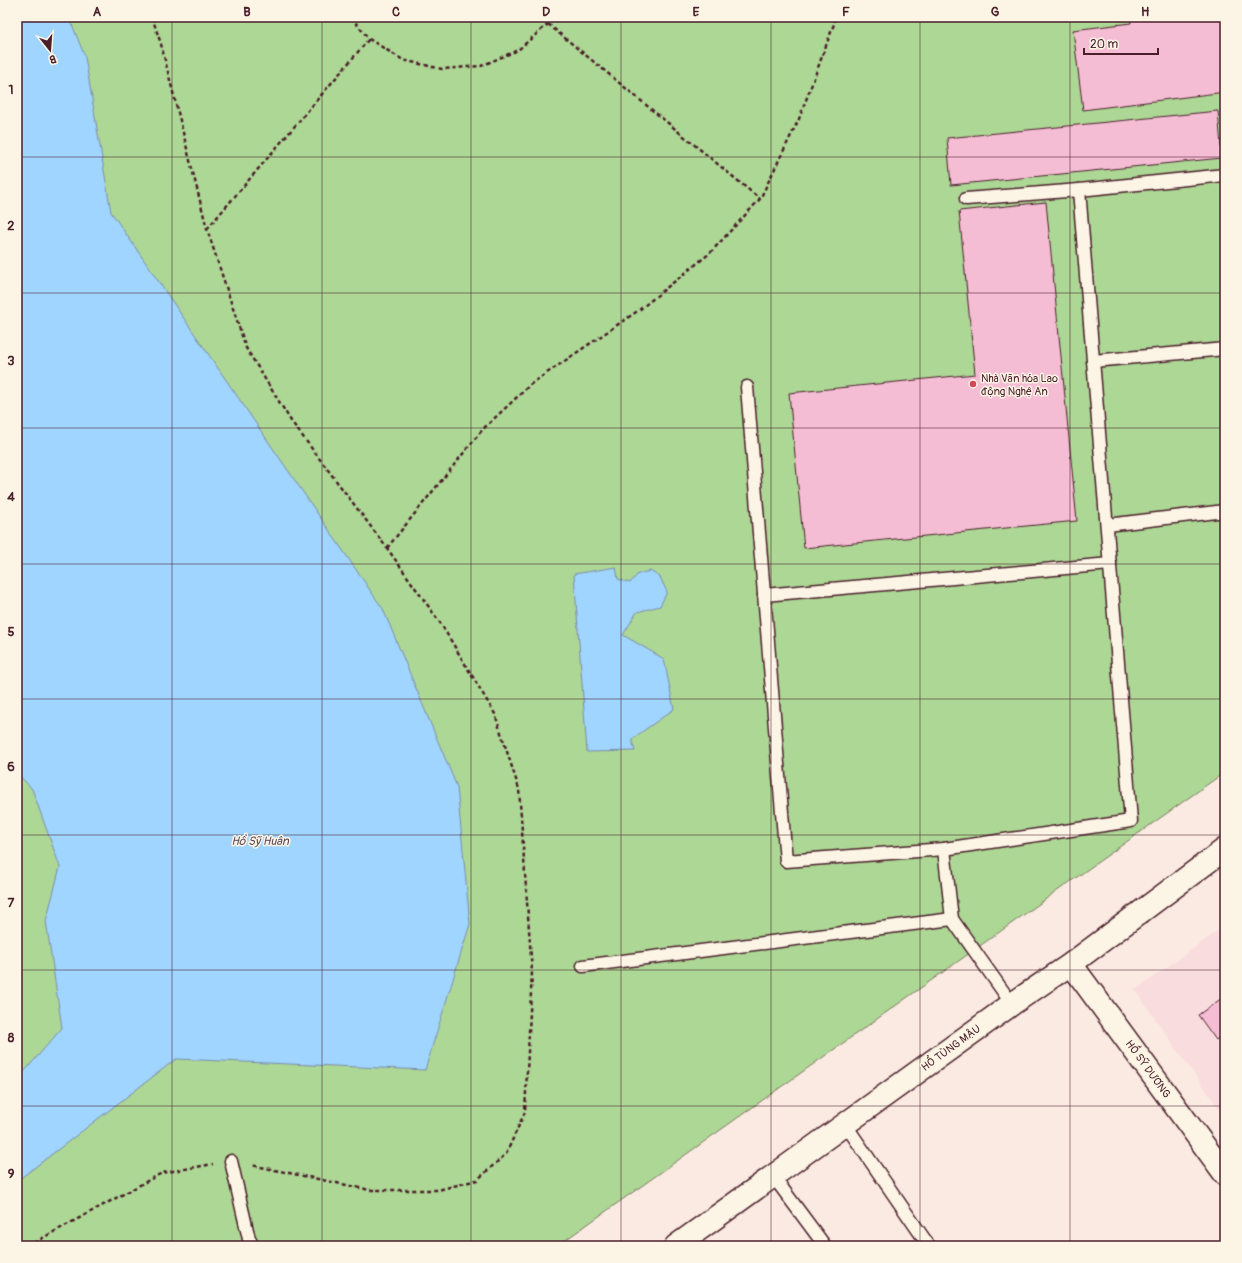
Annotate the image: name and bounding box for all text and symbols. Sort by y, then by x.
text: A [93,4,102,20]
text: B [243,4,251,20]
text: C [392,4,400,20]
text: D [542,4,550,20]
text: E [693,4,700,20]
text: F [842,4,850,20]
text: G [991,4,1000,20]
text: H [1141,4,1149,20]
north arrow [30,30,70,70]
scale bar [1084,30,1158,56]
text: 20 m [1090,37,1119,52]
text: B [48,52,58,66]
text: 1 [8,82,14,98]
text: 2 [7,218,15,234]
text: 3 [7,353,15,369]
place label: Nhà Văn hóa Lao động Nghệ An [981,372,1058,398]
marker: Nhà Văn hóa Lao động Nghệ An [968,379,978,389]
text: 4 [7,489,15,505]
text: 5 [7,624,15,640]
text: 6 [7,759,15,775]
water label: Hồ Sỹ Huân [231,833,290,849]
text: 7 [8,895,15,911]
street label: HỒ TÙNG MẬU [918,1021,983,1074]
text: 8 [8,1030,15,1046]
street label: HỒ SỸ DƯƠNG [1123,1036,1175,1100]
text: 9 [8,1166,15,1182]

